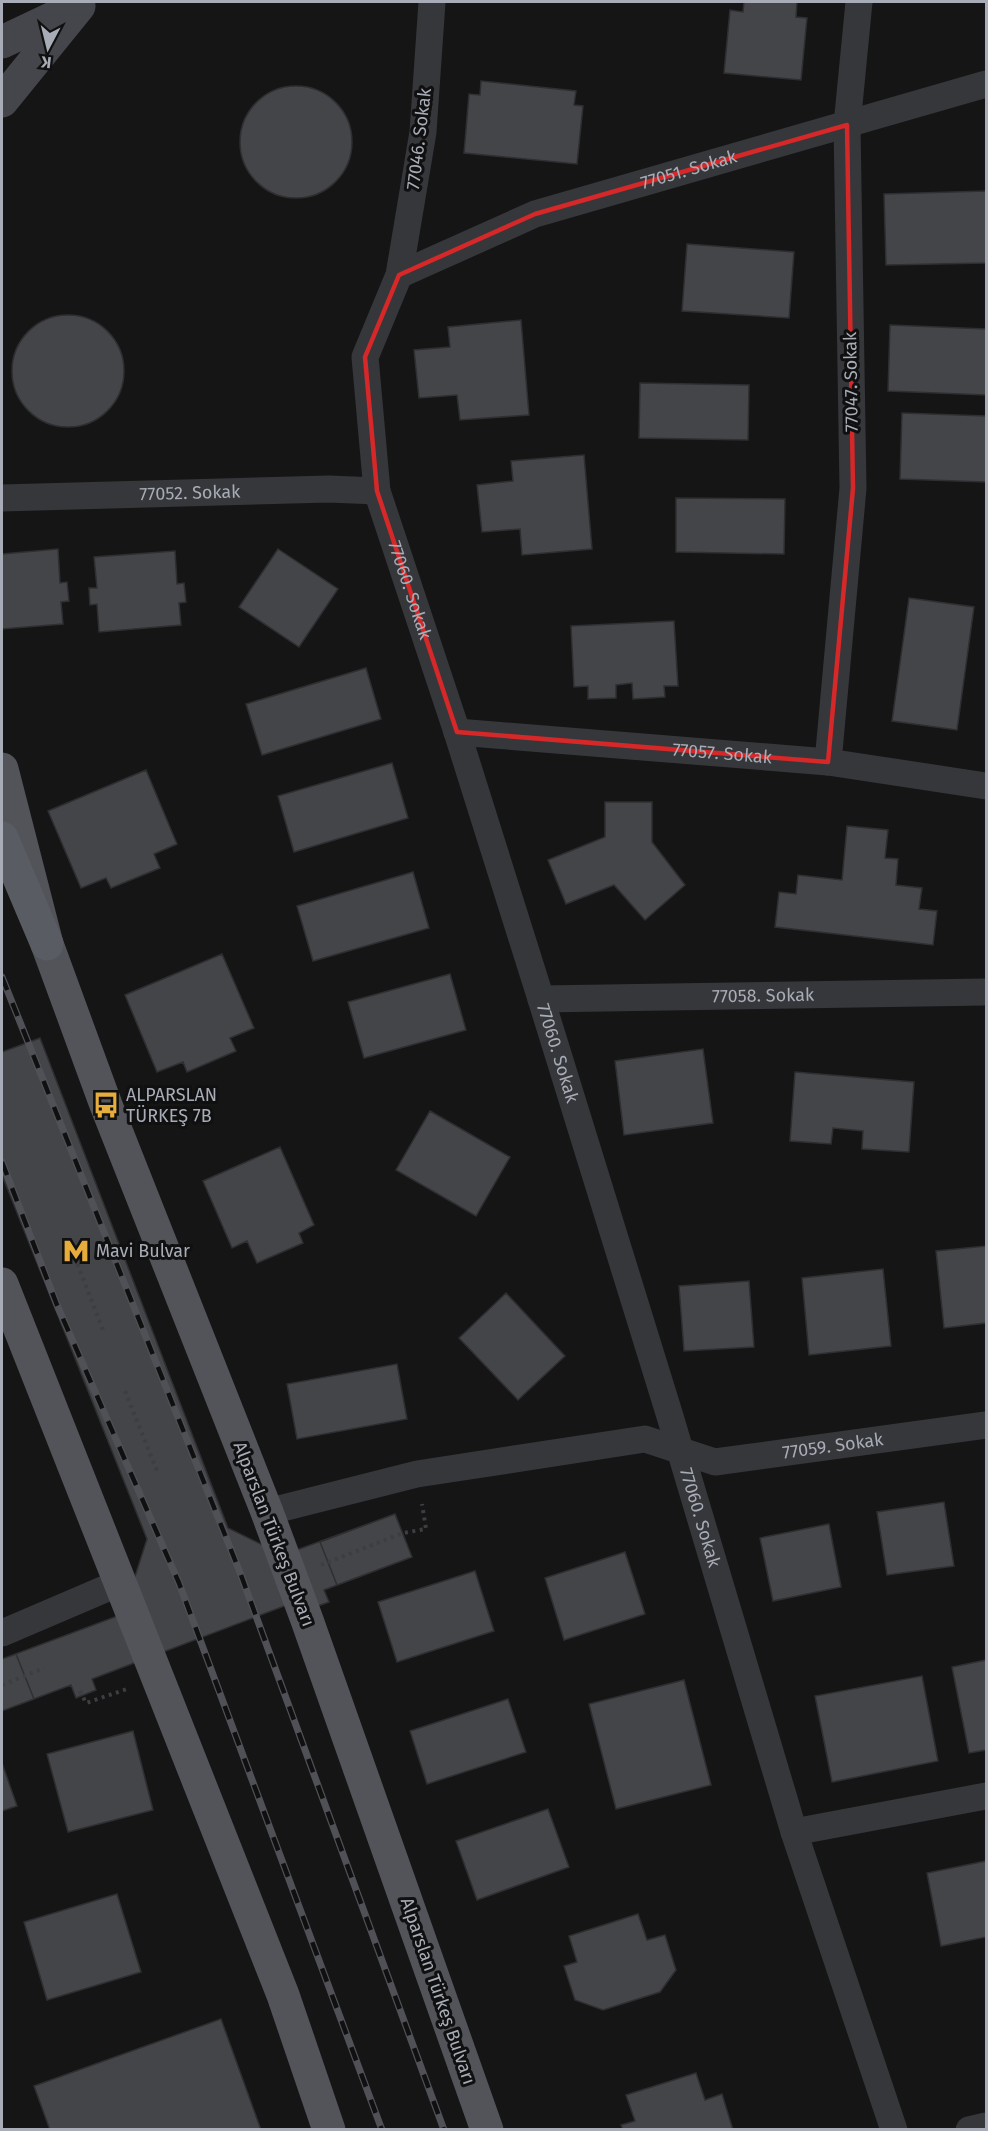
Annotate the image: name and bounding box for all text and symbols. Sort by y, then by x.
north arrow [18,18,78,78]
text: K [39,52,52,72]
street label: 77046. Sokak [402,86,436,191]
street label: 77051. Sokak [638,145,740,194]
street label: 77047. Sokak [839,331,863,432]
street label: 77052. Sokak [139,480,241,505]
street label: 77060. Sokak [383,538,437,643]
street label: 77057. Sokak [671,738,774,768]
street label: 77058. Sokak [712,984,815,1007]
street label: 77060. Sokak [532,1001,584,1106]
place label: ALPARSLAN TÜRKEŞ 7B [126,1084,217,1127]
bus stop icon: ALPARSLAN TÜRKEŞ 7B [91,1090,121,1120]
metro station icon: Mavi Bulvar [61,1236,91,1266]
place label: Mavi Bulvar [96,1240,190,1262]
street label: 77059. Sokak [781,1428,885,1464]
street label: Alparslan Türkeş Bulvarı [229,1438,319,1630]
street label: 77060. Sokak [675,1465,726,1571]
street label: Alparslan Türkeş Bulvarı [396,1895,480,2087]

